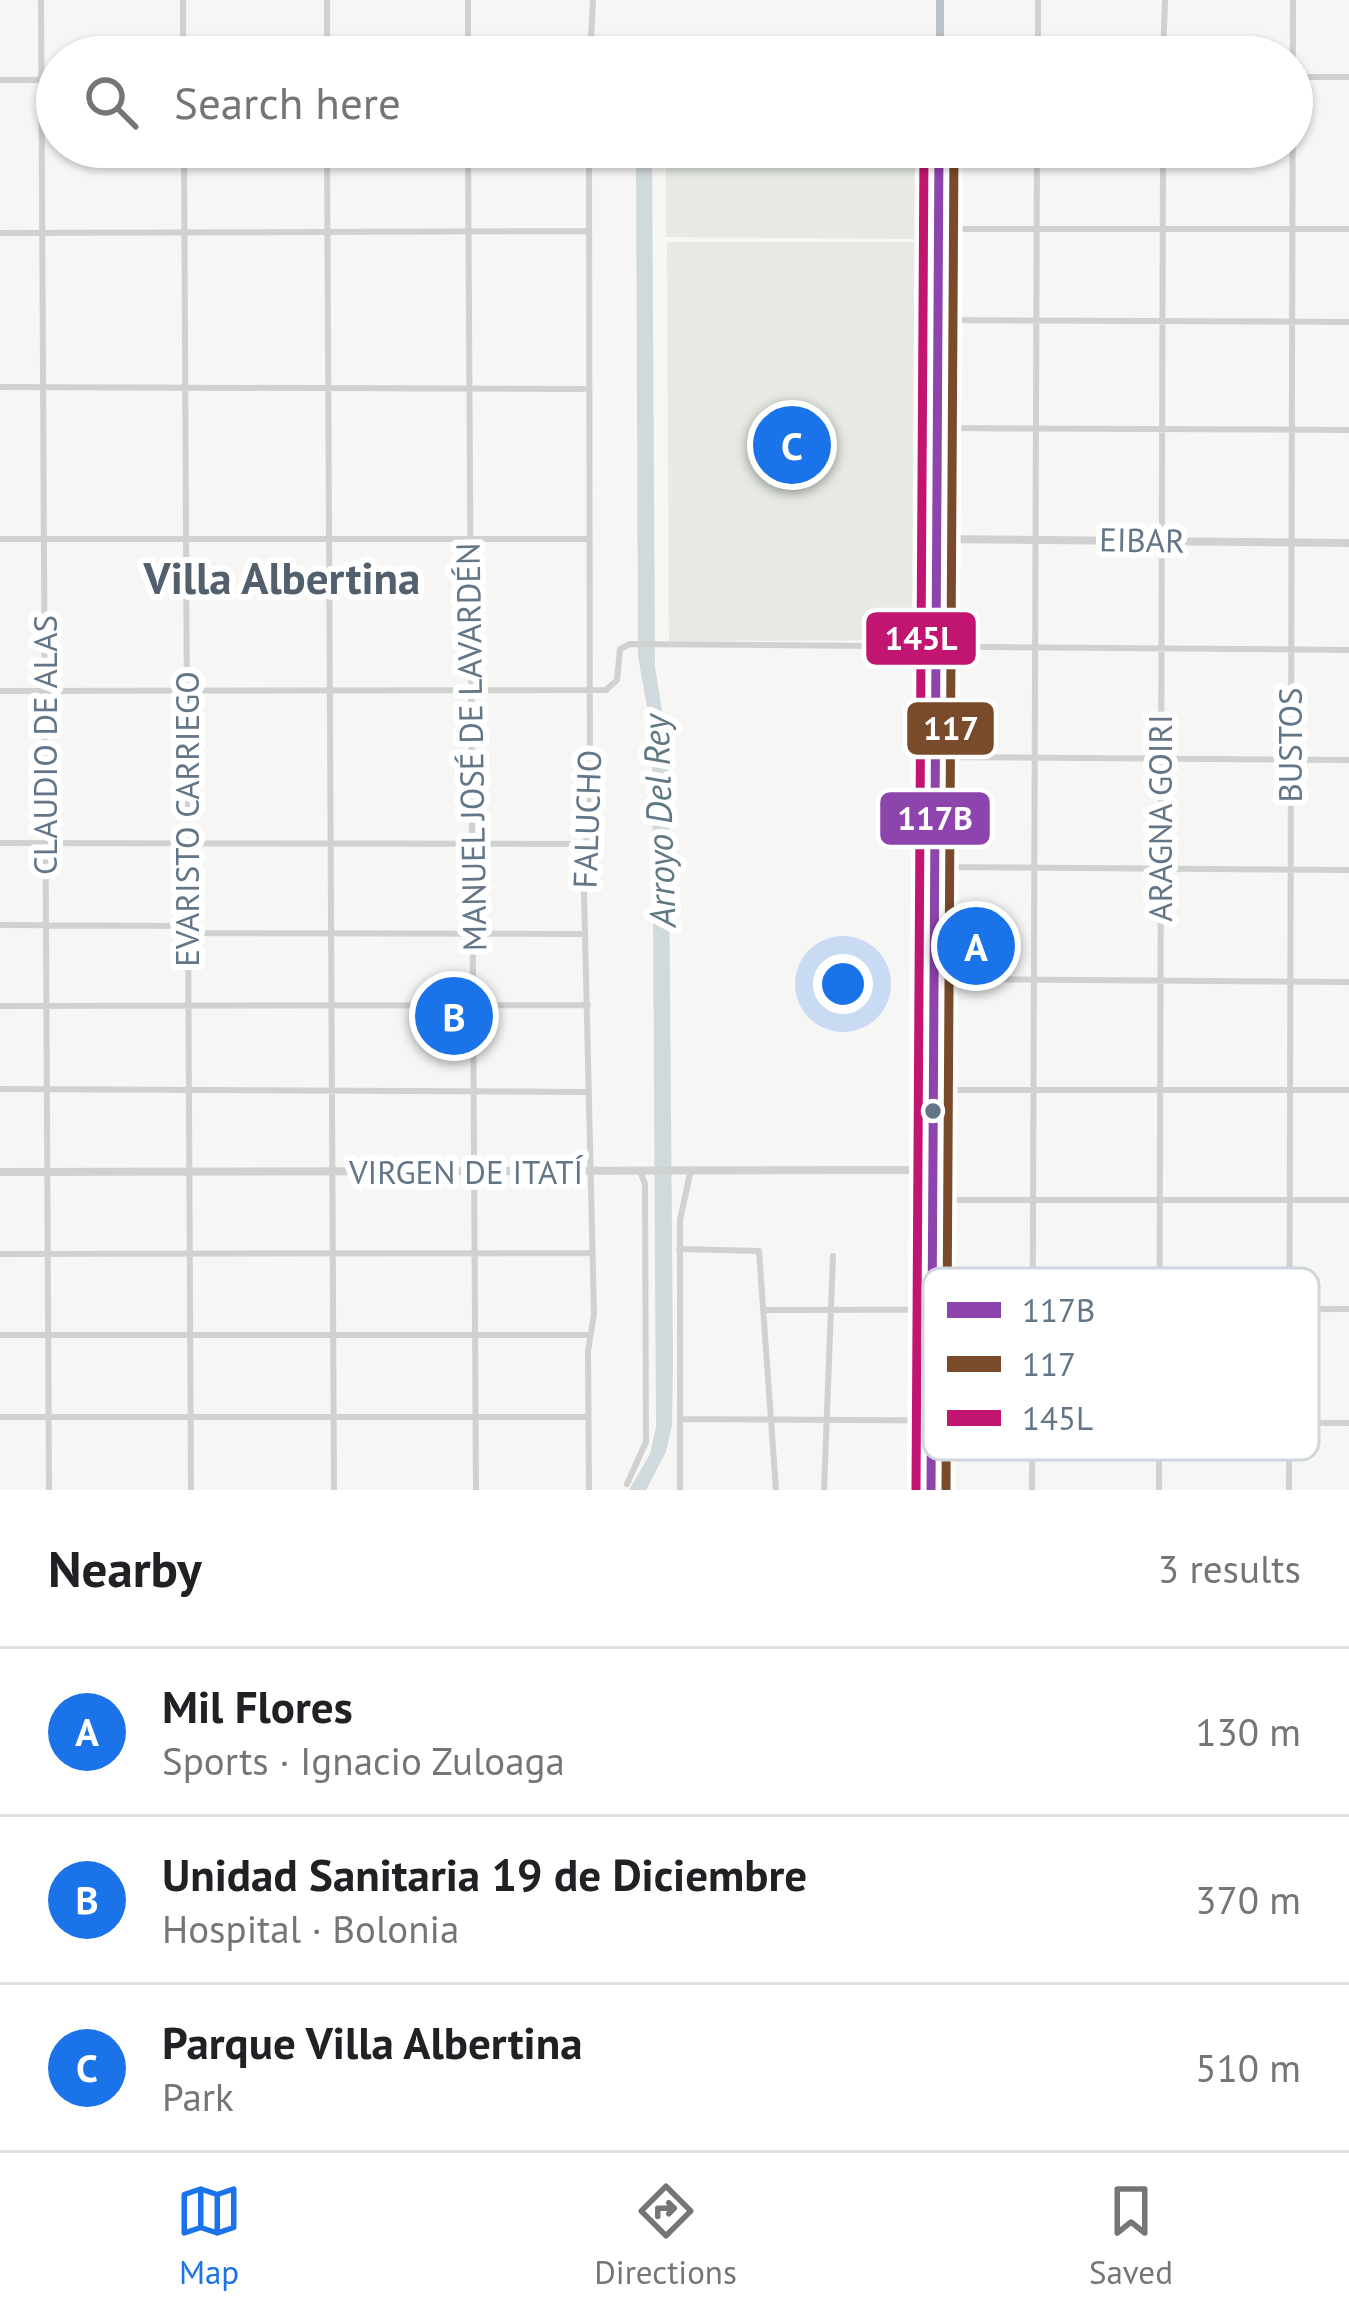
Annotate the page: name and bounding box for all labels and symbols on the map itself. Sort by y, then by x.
pin: C [753,400,831,490]
street label: EIBAR [1099,517,1185,562]
street label: MANUEL JOSÉ DE LAVARDÉN [445,542,496,952]
district label: Villa Albertina [143,548,420,606]
line badge: 145L [864,610,978,667]
street label: CLAUDIO DE ALAS [23,615,66,875]
text: 145L [884,616,958,659]
street label: EVARISTO CARRIEGO [165,671,208,967]
street label: BUSTOS [1268,687,1311,803]
line badge: 117 [905,700,996,757]
text: 117 [923,706,979,749]
water label: Arroyo Del Rey [631,711,686,930]
street label: ARAGNA GOIRI [1138,714,1181,922]
street label: FALUCHO [563,749,610,889]
line badge: 117B [878,790,992,847]
text: 117B [897,796,973,839]
pin: A [937,901,1015,991]
your location [813,954,873,1014]
pin: B [415,971,493,1061]
unlabelled marker [922,1100,944,1122]
street label: VIRGEN DE ITATÍ [348,1150,584,1193]
legend [923,1268,1319,1460]
text: 117B [1022,1288,1095,1331]
text: 117 [1022,1342,1076,1385]
text: 145L [1022,1396,1093,1439]

